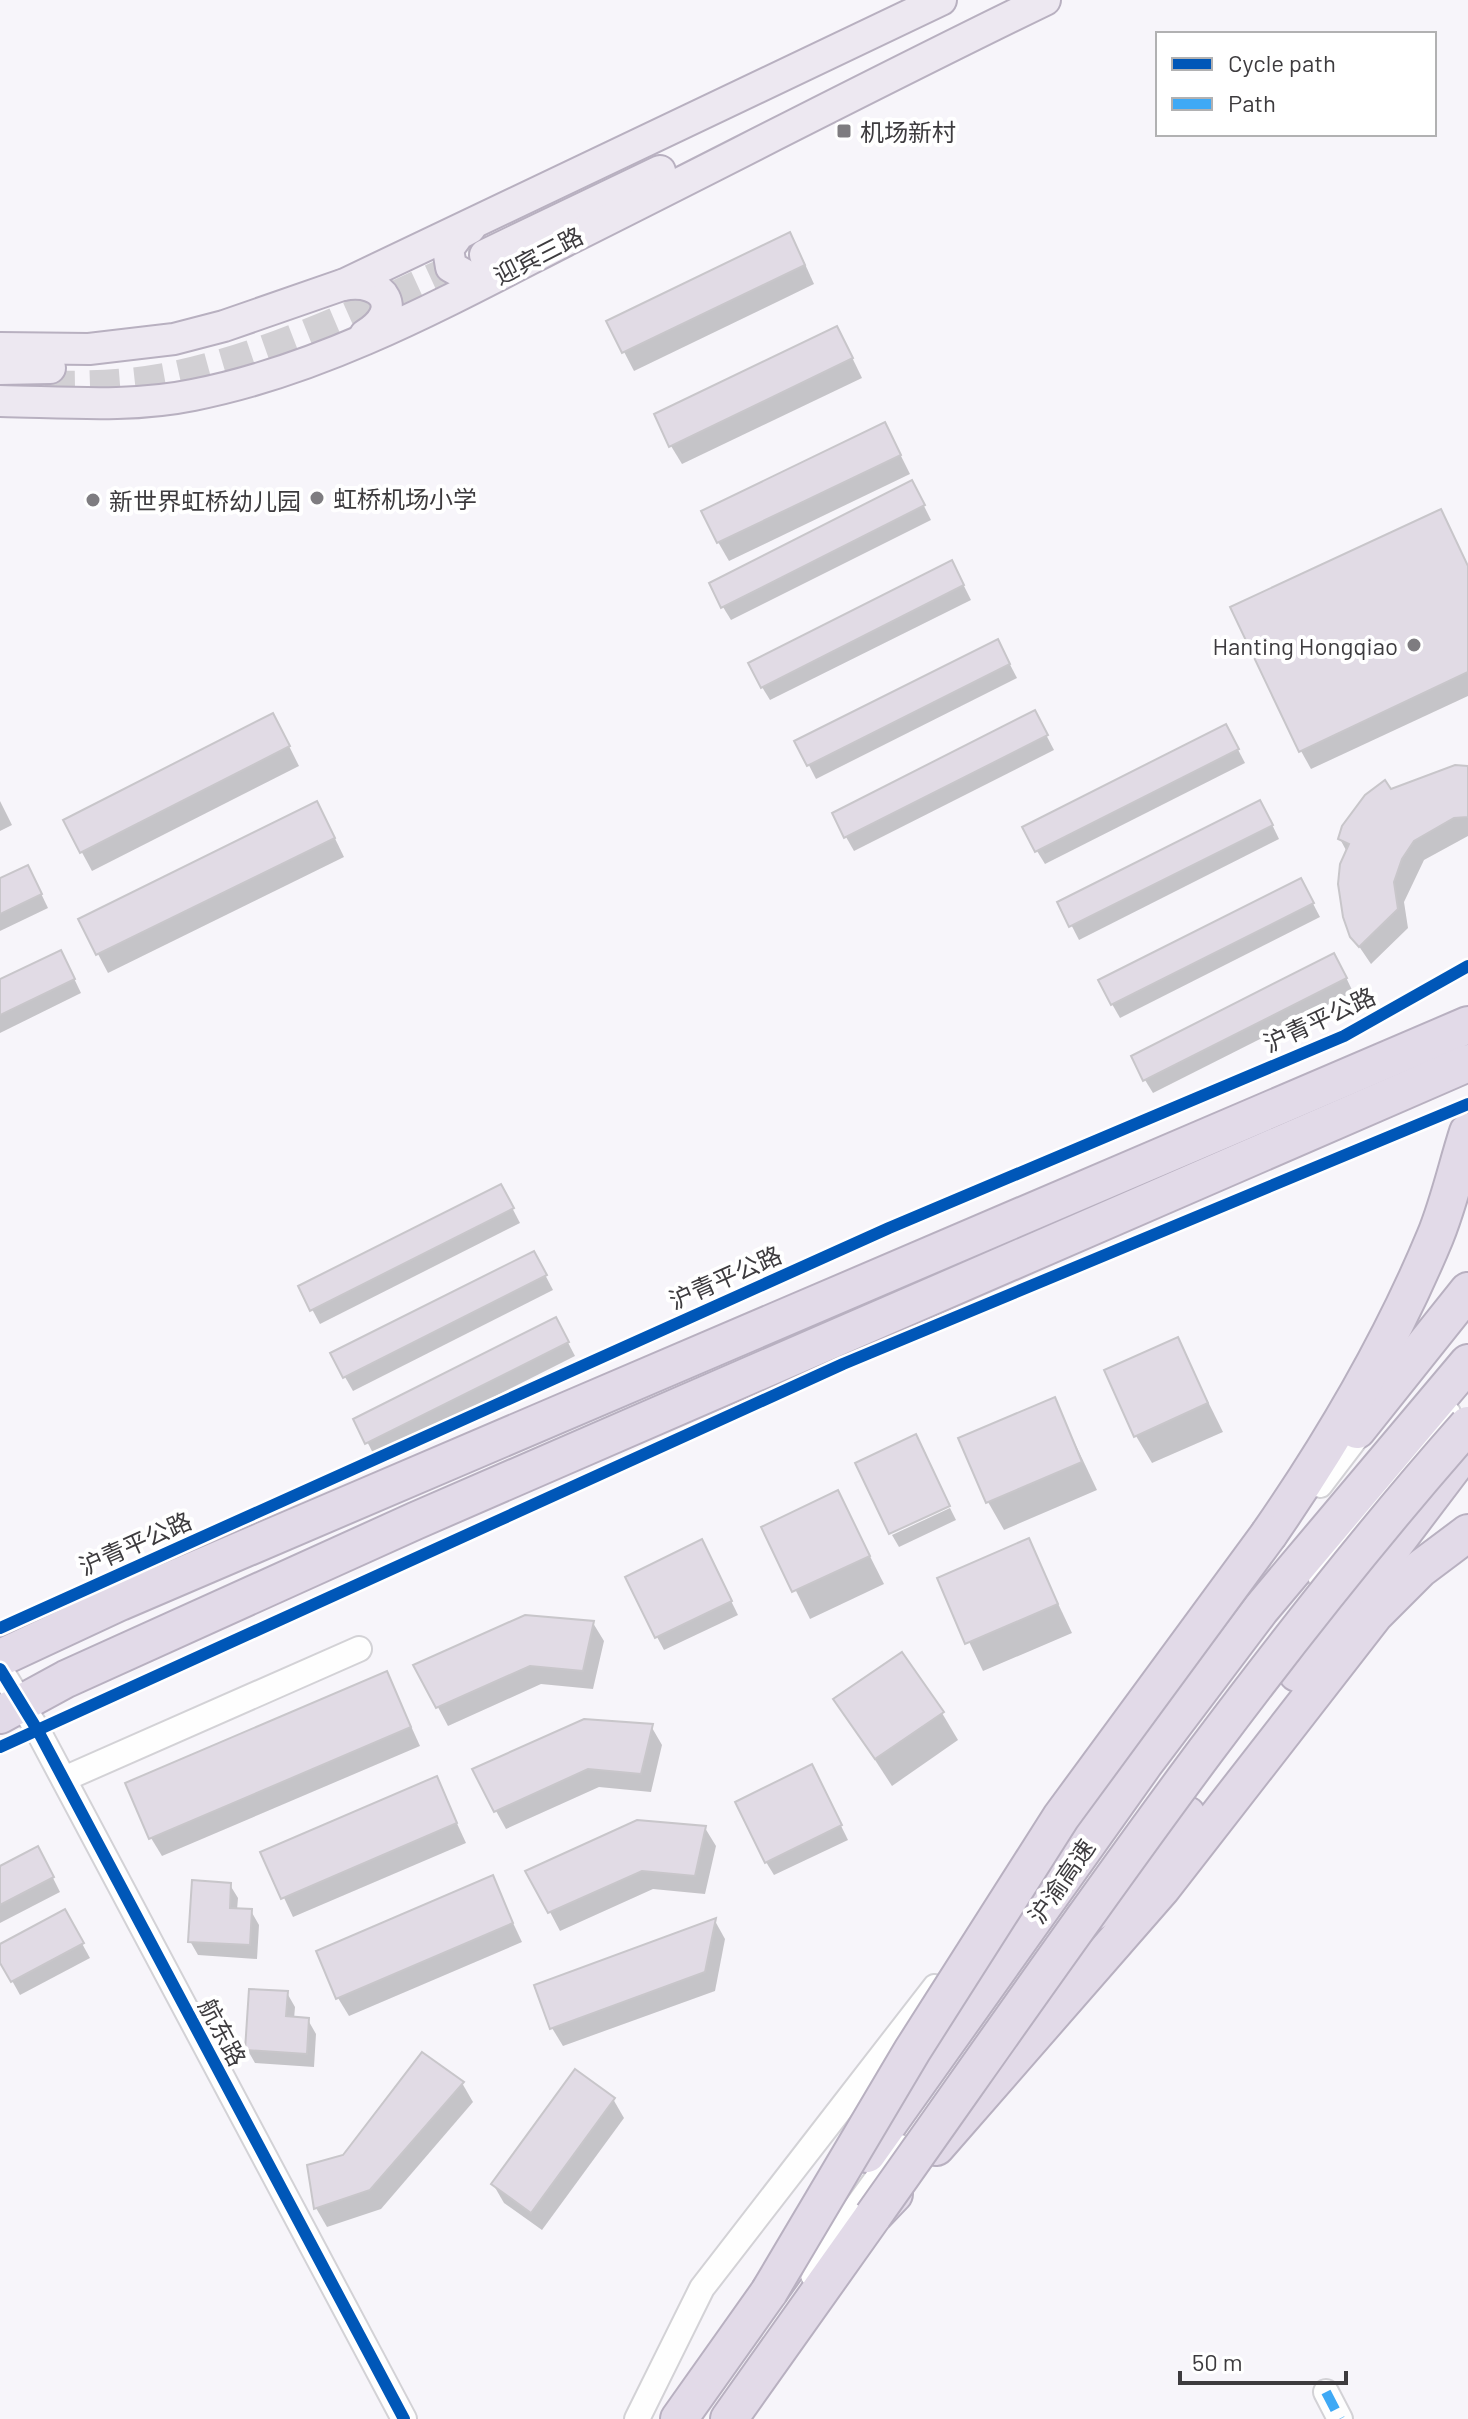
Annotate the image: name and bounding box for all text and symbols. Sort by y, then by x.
legend [1156,32,1436,136]
text: Cycle path [1228,48,1336,77]
text: Path [1228,88,1276,117]
place label: 机场新村 [860,117,956,146]
marker: 机场新村 [835,122,853,140]
street label: 迎宾三路 [489,220,587,290]
place label: 虹桥机场小学 [333,484,477,513]
place label: 新世界虹桥幼儿园 [109,486,301,515]
marker: 虹桥机场小学 [308,489,326,507]
marker: 新世界虹桥幼儿园 [84,491,102,509]
place label: Hanting Hongqiao [1212,631,1398,660]
marker: Hanting Hongqiao [1405,636,1423,654]
street label: 沪青平公路 [1258,981,1380,1057]
street label: 沪青平公路 [664,1239,786,1315]
street label: 沪青平公路 [74,1505,196,1581]
street label: 沪渝高速 [1022,1833,1100,1929]
street label: 航东路 [193,1993,253,2071]
scale bar [1180,2335,1346,2385]
text: 50 m [1192,2347,1243,2376]

